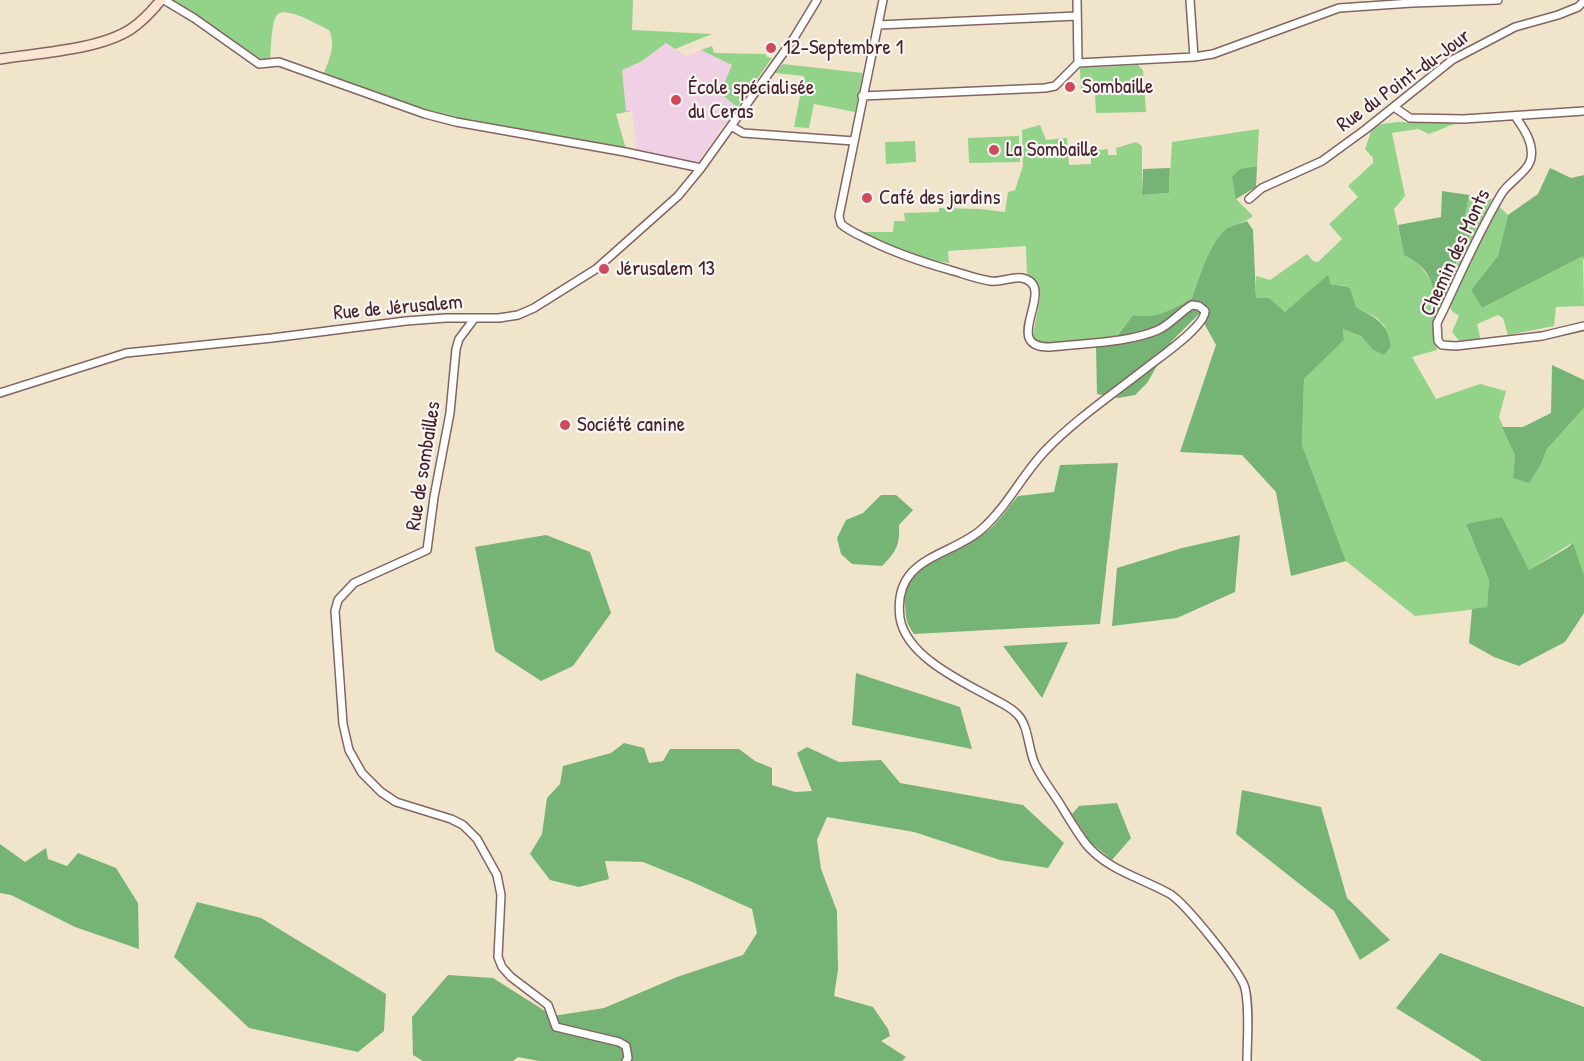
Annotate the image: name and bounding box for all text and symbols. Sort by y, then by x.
street label: Rue du Point-du-Jour [1332,24,1476,138]
place label: 12-Septembre 1 [783,35,903,61]
marker: 12-Septembre 1 [764,41,778,55]
place label: Sombaille [1082,74,1153,100]
place label: École spécialisée du Ceras [688,75,814,125]
marker: Sombaille [1063,80,1077,94]
marker: École spécialisée du Ceras [669,93,683,107]
place label: La Sombaille [1006,137,1098,163]
marker: La Sombaille [987,143,1001,157]
place label: Café des jardins [879,185,1001,211]
street label: Chemin des Monts [1416,185,1496,321]
marker: Café des jardins [860,191,874,205]
place label: Jérusalem 13 [616,256,715,282]
marker: Jérusalem 13 [597,262,611,276]
street label: Rue de Jérusalem [332,290,464,326]
street label: Rue de sombailles [401,400,447,532]
place label: Société canine [577,412,685,438]
marker: Société canine [558,418,572,432]

